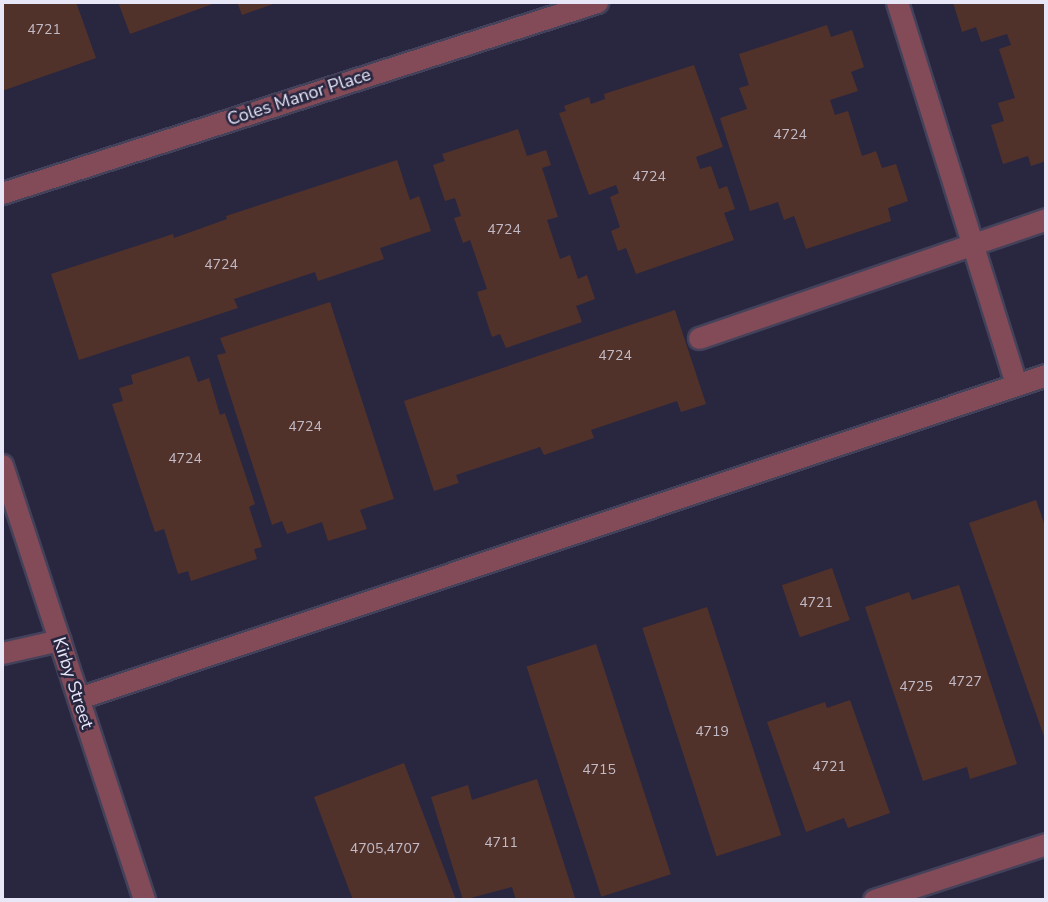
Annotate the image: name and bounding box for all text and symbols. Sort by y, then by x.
house number: 4721 [27,22,61,38]
street label: Coles Manor Place [224,64,374,130]
house number: 4724 [773,127,807,143]
house number: 4724 [632,169,666,185]
house number: 4724 [487,222,521,238]
house number: 4724 [204,257,238,273]
house number: 4724 [598,348,632,364]
house number: 4724 [288,419,322,435]
house number: 4724 [168,451,202,467]
house number: 4721 [799,595,833,611]
street label: Kirby Street [48,634,98,732]
house number: 4727 [948,674,982,690]
house number: 4725 [899,679,933,695]
house number: 4719 [695,724,729,740]
house number: 4721 [812,759,846,775]
house number: 4715 [582,762,616,778]
house number: 4711 [484,835,518,851]
house number: 4705,4707 [350,841,420,857]

